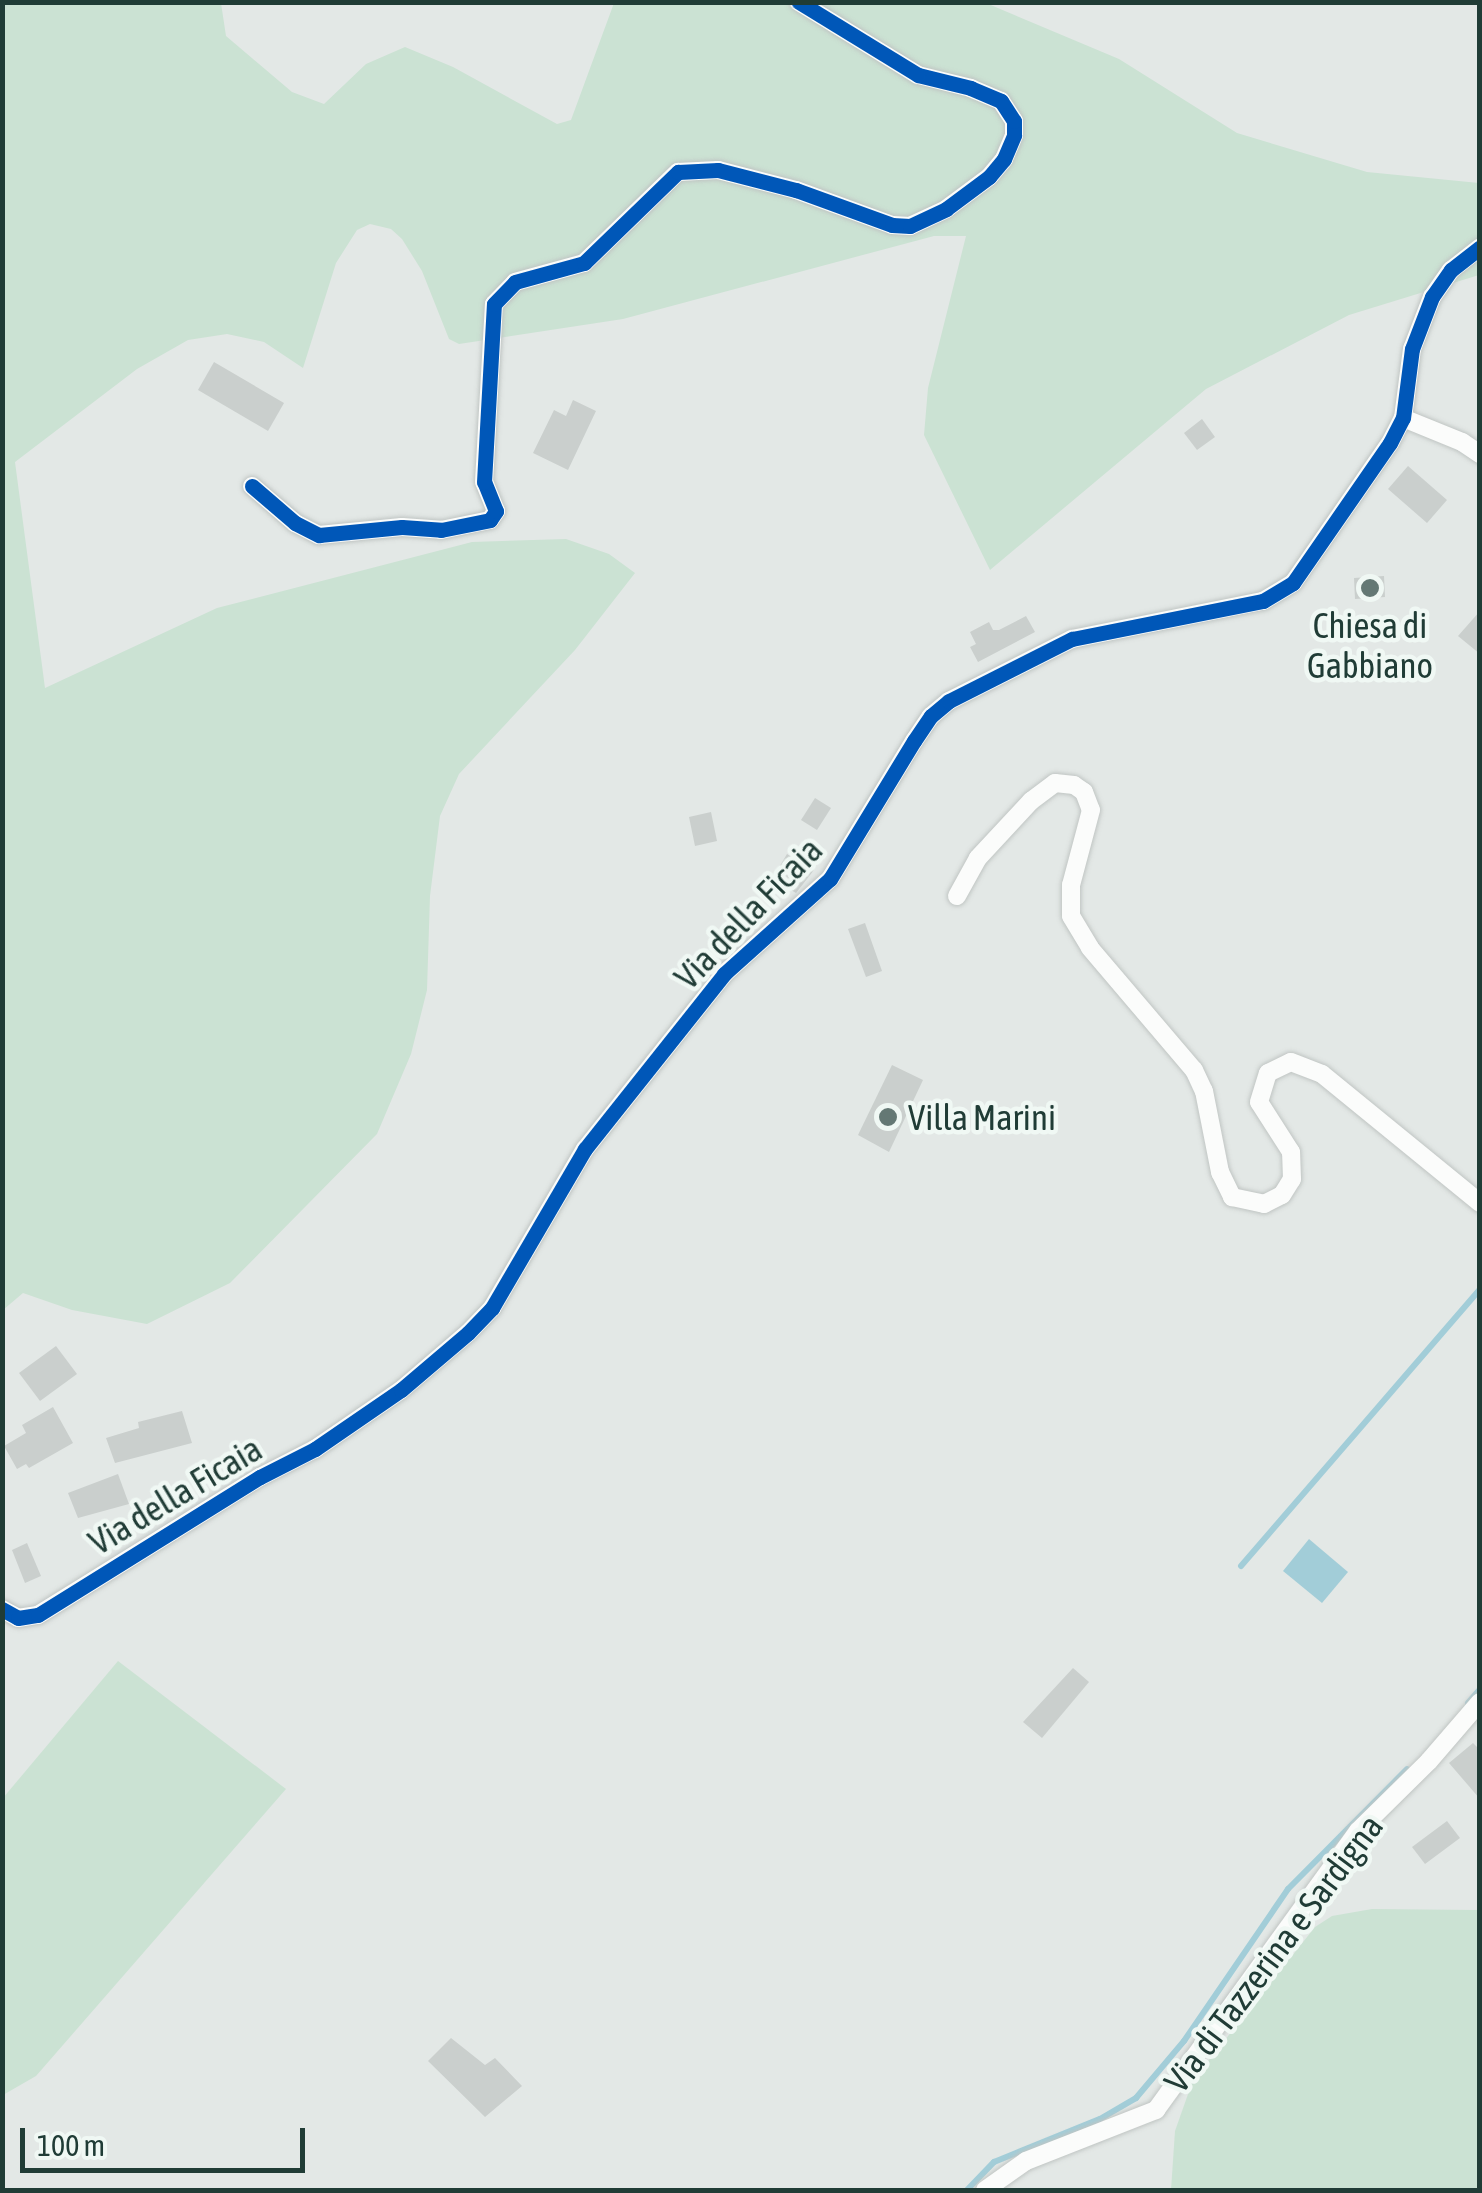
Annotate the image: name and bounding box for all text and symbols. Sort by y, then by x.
marker: Chiesa di Gabbiano [1359,577,1381,599]
place label: Chiesa di Gabbiano [1307,604,1433,686]
street label: Via della Ficaia [665,829,831,997]
place label: Villa Marini [908,1096,1056,1138]
marker: Villa Marini [877,1106,899,1128]
street label: Via della Ficaia [81,1427,269,1563]
street label: Via di Tazzerina e Sardigna [1155,1806,1391,2100]
scale bar [25,2108,310,2170]
text: 100 m [37,2128,105,2162]

